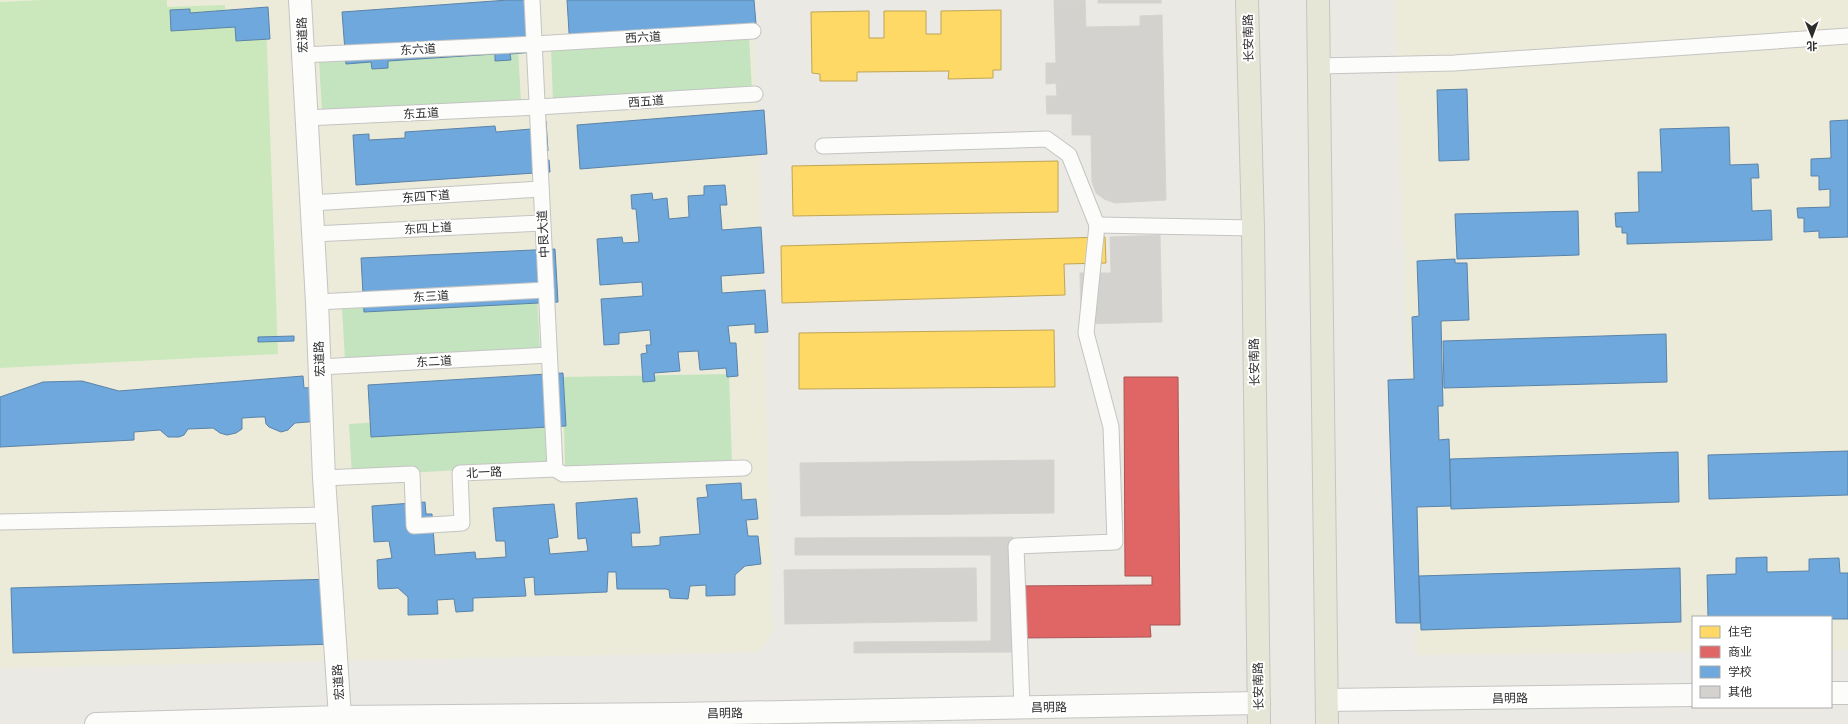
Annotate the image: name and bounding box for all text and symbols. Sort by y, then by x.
street label: 长安南路 [1240,14,1256,62]
north arrow [1792,16,1832,56]
street label: 宏道路 [294,17,310,53]
street label: 西六道 [625,29,661,45]
text: 北 [1807,39,1818,53]
street label: 东六道 [400,41,436,57]
street label: 西五道 [628,92,664,110]
street label: 东五道 [403,105,439,121]
street label: 东四下道 [402,187,450,205]
street label: 中艮大道 [534,210,552,258]
street label: 东四上道 [404,219,452,237]
street label: 东三道 [413,288,449,304]
street label: 长安南路 [1246,338,1262,386]
street label: 宏道路 [311,341,327,377]
street label: 东二道 [416,353,452,369]
street label: 北一路 [466,464,502,480]
legend [1692,616,1832,708]
text: 住宅 [1728,624,1752,639]
text: 商业 [1728,644,1752,659]
street label: 长安南路 [1250,662,1266,710]
street label: 宏道路 [329,664,347,700]
text: 学校 [1728,664,1752,679]
text: 其他 [1728,684,1752,699]
street label: 昌明路 [1492,690,1528,706]
street label: 昌明路 [1031,699,1067,715]
street label: 昌明路 [707,705,743,721]

